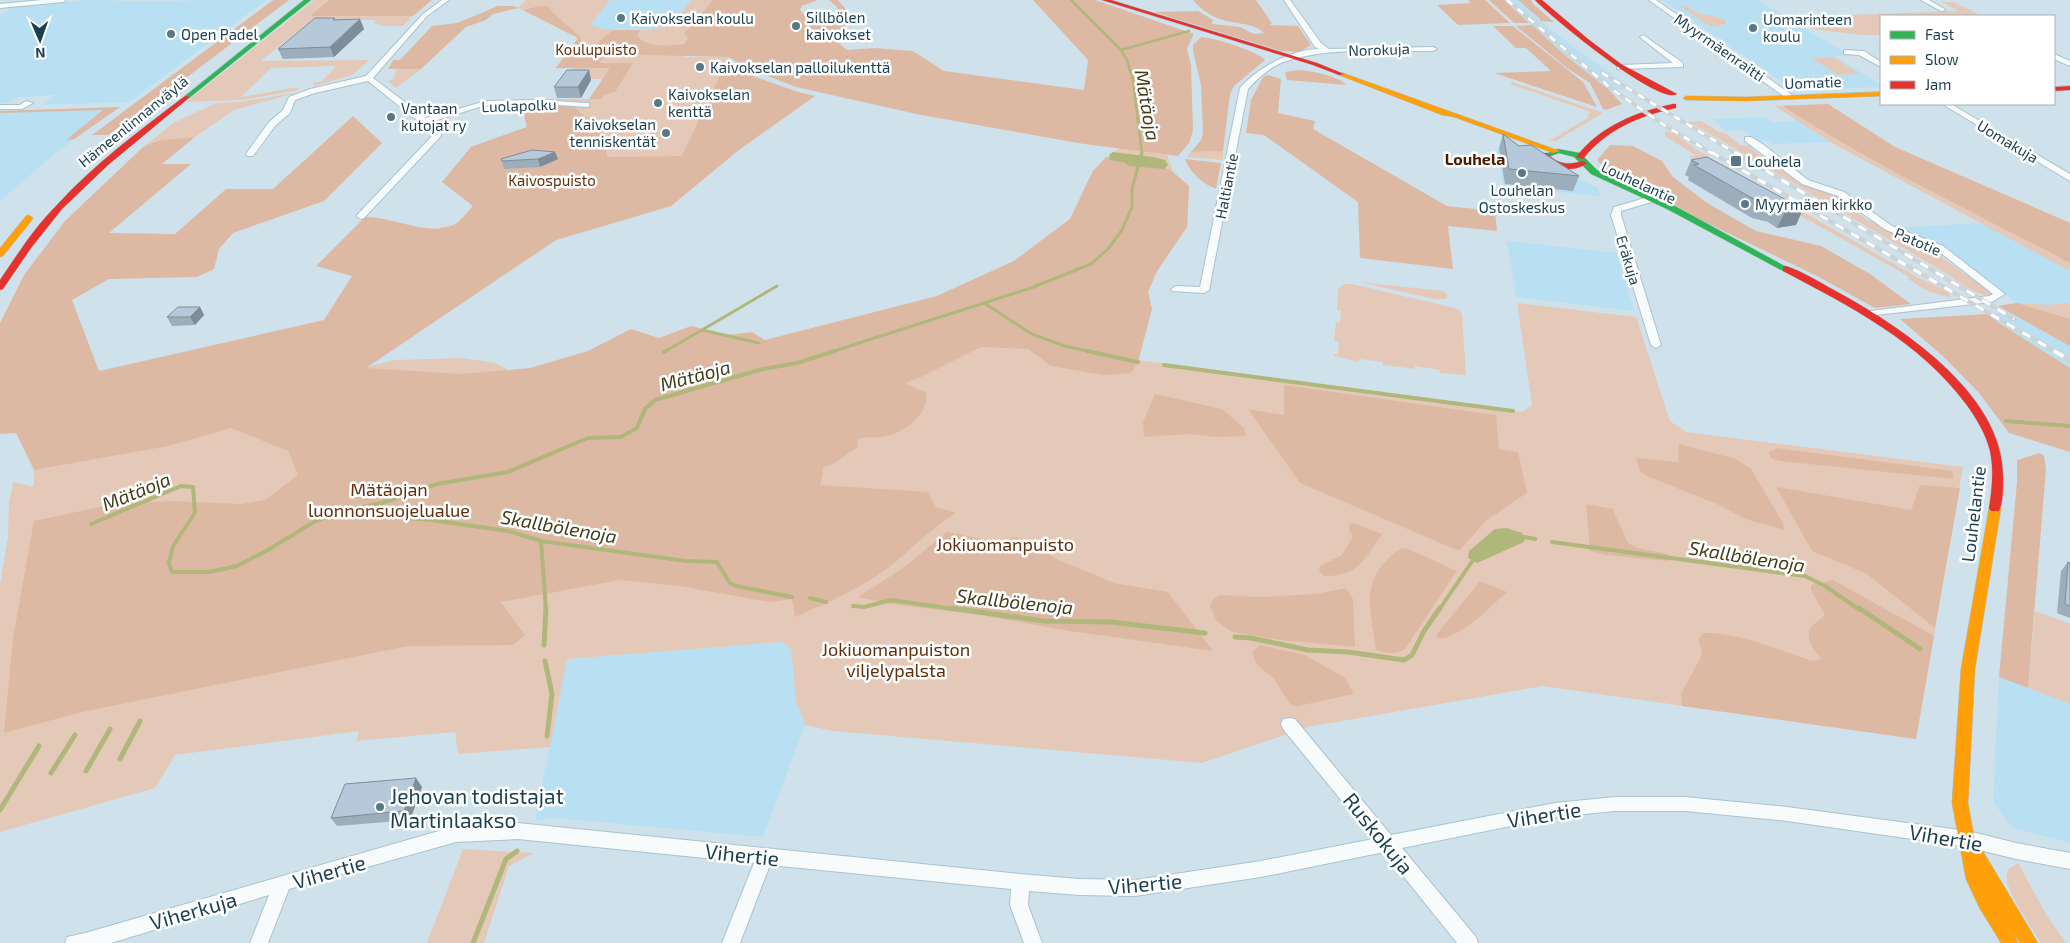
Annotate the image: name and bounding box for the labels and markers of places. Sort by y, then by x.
place label: Sillbölen kaivokset [806,8,871,43]
place label: Kaivokselan koulu [631,9,754,27]
place label: Uomarinteen koulu [1763,10,1852,45]
marker: Kaivokselan koulu [615,12,627,24]
marker: Sillbölen kaivokset [790,20,802,32]
marker: Uomarinteen koulu [1747,22,1759,34]
place label: Open Padel [181,25,259,43]
marker: Open Padel [165,28,177,40]
place label: Kaivokselan palloilukenttä [710,58,890,76]
marker: Kaivokselan palloilukenttä [694,61,706,73]
place label: Kaivokselan kenttä [668,85,750,120]
marker: Kaivokselan kenttä [652,97,664,109]
place label: Vantaan kutojat ry [401,99,466,135]
marker: Vantaan kutojat ry [385,111,397,123]
place label: Kaivokselan tenniskentät [570,115,656,150]
marker: Kaivokselan tenniskentät [660,127,672,139]
place label: Louhela [1747,152,1801,170]
marker: Louhela [1729,154,1743,168]
marker: Louhelan Ostoskeskus [1516,167,1528,179]
place label: Louhelan Ostoskeskus [1479,181,1565,216]
place label: Myyrmäen kirkko [1755,195,1872,213]
marker: Myyrmäen kirkko [1739,198,1751,210]
place label: Jehovan todistajat Martinlaakso [390,783,564,832]
marker: Jehovan todistajat Martinlaakso [374,801,386,813]

